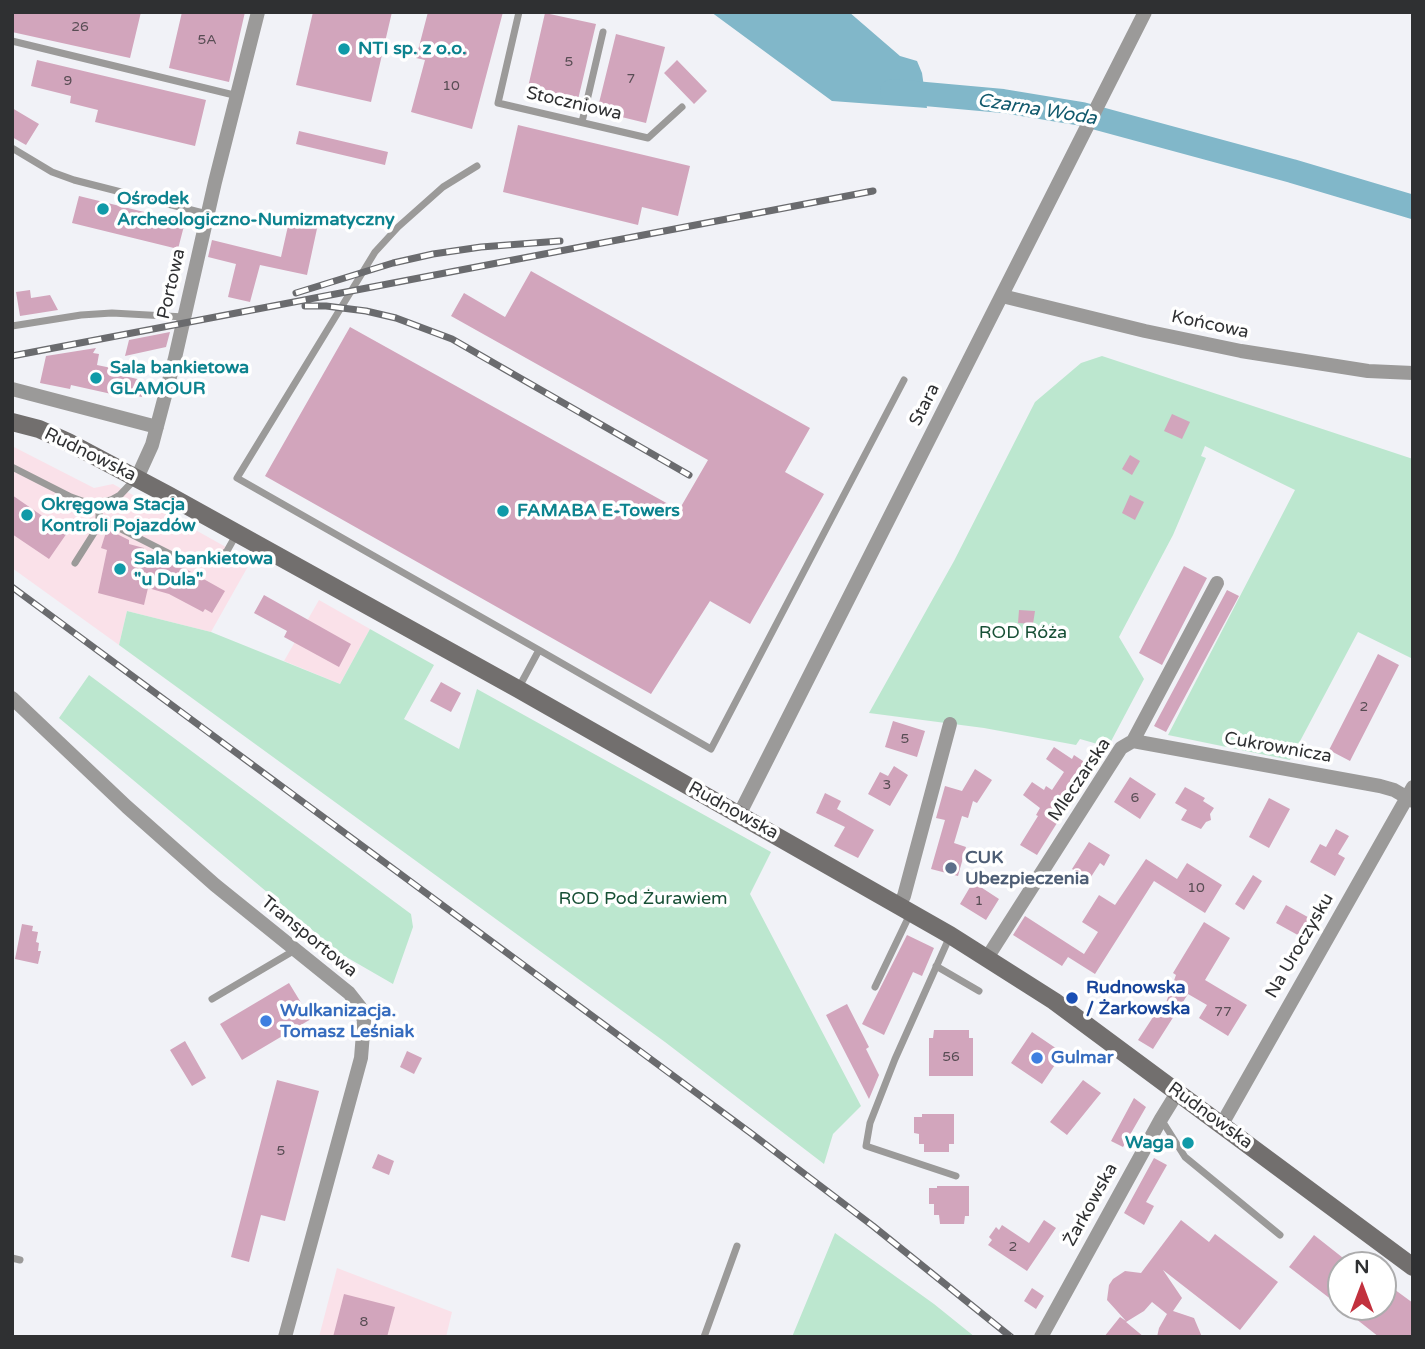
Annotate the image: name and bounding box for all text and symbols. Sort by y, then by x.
house number: 26 [71,19,89,35]
house number: 5A [197,32,217,48]
place label: NTI sp. z o.o. [358,38,467,60]
marker: NTI sp. z o.o. [336,41,352,57]
house number: 5 [565,54,573,70]
house number: 7 [627,71,635,87]
house number: 9 [64,73,72,89]
house number: 10 [442,78,460,94]
street label: Stoczniowa [524,83,624,125]
water label: Czarna Woda [976,89,1098,131]
place label: Ośrodek Archeologiczno-Numizmatyczny [117,188,395,230]
marker: Ośrodek Archeologiczno-Numizmatyczny [95,201,111,217]
street label: Portowa [153,247,191,321]
street label: Końcowa [1169,306,1251,344]
place label: Sala bankietowa GLAMOUR [110,357,249,400]
marker: Sala bankietowa GLAMOUR [88,370,104,386]
street label: Stara [905,380,945,430]
street label: Rudnowska [41,423,139,487]
place label: Okręgowa Stacja Kontroli Pojazdów [41,494,196,536]
place label: FAMABA E-Towers [517,500,680,522]
marker: FAMABA E-Towers [495,503,511,519]
marker: Okręgowa Stacja Kontroli Pojazdów [19,507,35,523]
place label: Sala bankietowa "u Dula" [134,548,273,590]
marker: Sala bankietowa "u Dula" [112,561,128,577]
park label: ROD Róża [979,622,1067,644]
house number: 2 [1360,699,1368,715]
street label: Cukrownicza [1223,728,1333,768]
house number: 5 [901,731,909,747]
street label: Mleczarska [1044,734,1116,826]
street label: Rudnowska [684,777,782,845]
house number: 3 [883,777,891,793]
house number: 6 [1131,790,1139,806]
place label: CUK Ubezpieczenia [965,847,1089,890]
marker: CUK Ubezpieczenia [943,860,959,876]
house number: 10 [1187,880,1205,896]
park label: ROD Pod Żurawiem [558,888,728,910]
street label: Na Uroczysku [1261,890,1339,1002]
street label: Transportowa [257,892,361,982]
house number: 1 [975,893,983,909]
place label: Rudnowska / Żarkowska [1086,977,1190,1020]
marker: Rudnowska / Żarkowska [1064,990,1080,1006]
place label: Wulkanizacja. Tomasz Leśniak [280,1000,414,1042]
house number: 77 [1214,1004,1232,1020]
marker: Wulkanizacja. Tomasz Leśniak [258,1013,274,1029]
place label: Gulmar [1051,1047,1114,1069]
house number: 56 [942,1049,960,1065]
marker: Gulmar [1029,1050,1045,1066]
street label: Rudnowska [1163,1078,1257,1154]
place label: Waga [1125,1132,1174,1154]
marker: Waga [1180,1135,1196,1151]
house number: 5 [277,1143,285,1159]
street label: Żarkowska [1059,1160,1123,1250]
house number: 2 [1009,1239,1017,1255]
north arrow [1327,1251,1397,1321]
text: N [1354,1256,1370,1278]
house number: 8 [360,1314,368,1330]

